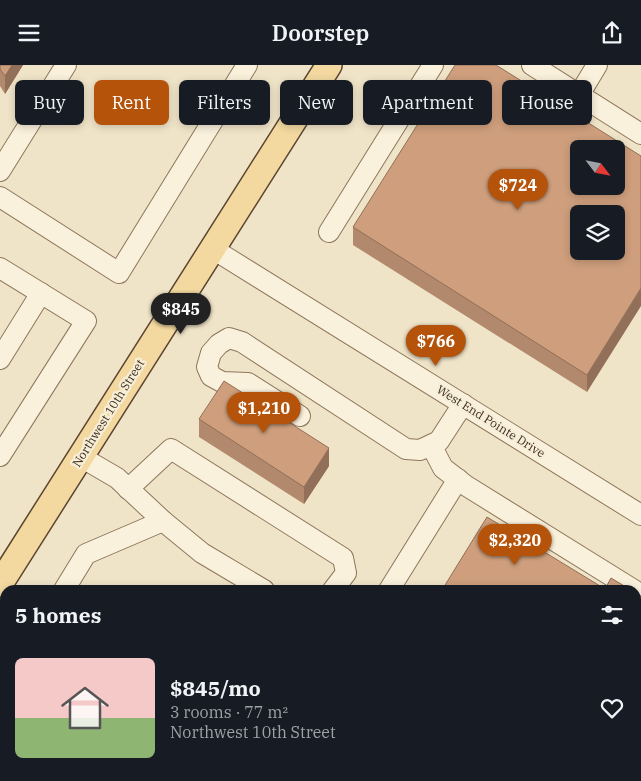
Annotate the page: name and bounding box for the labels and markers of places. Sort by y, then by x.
pin: $724 [488,169,548,211]
pin: $845 [151,293,211,335]
pin: $766 [406,325,466,367]
pin: $1,210 [223,391,305,434]
pin: $2,320 [474,523,556,566]

